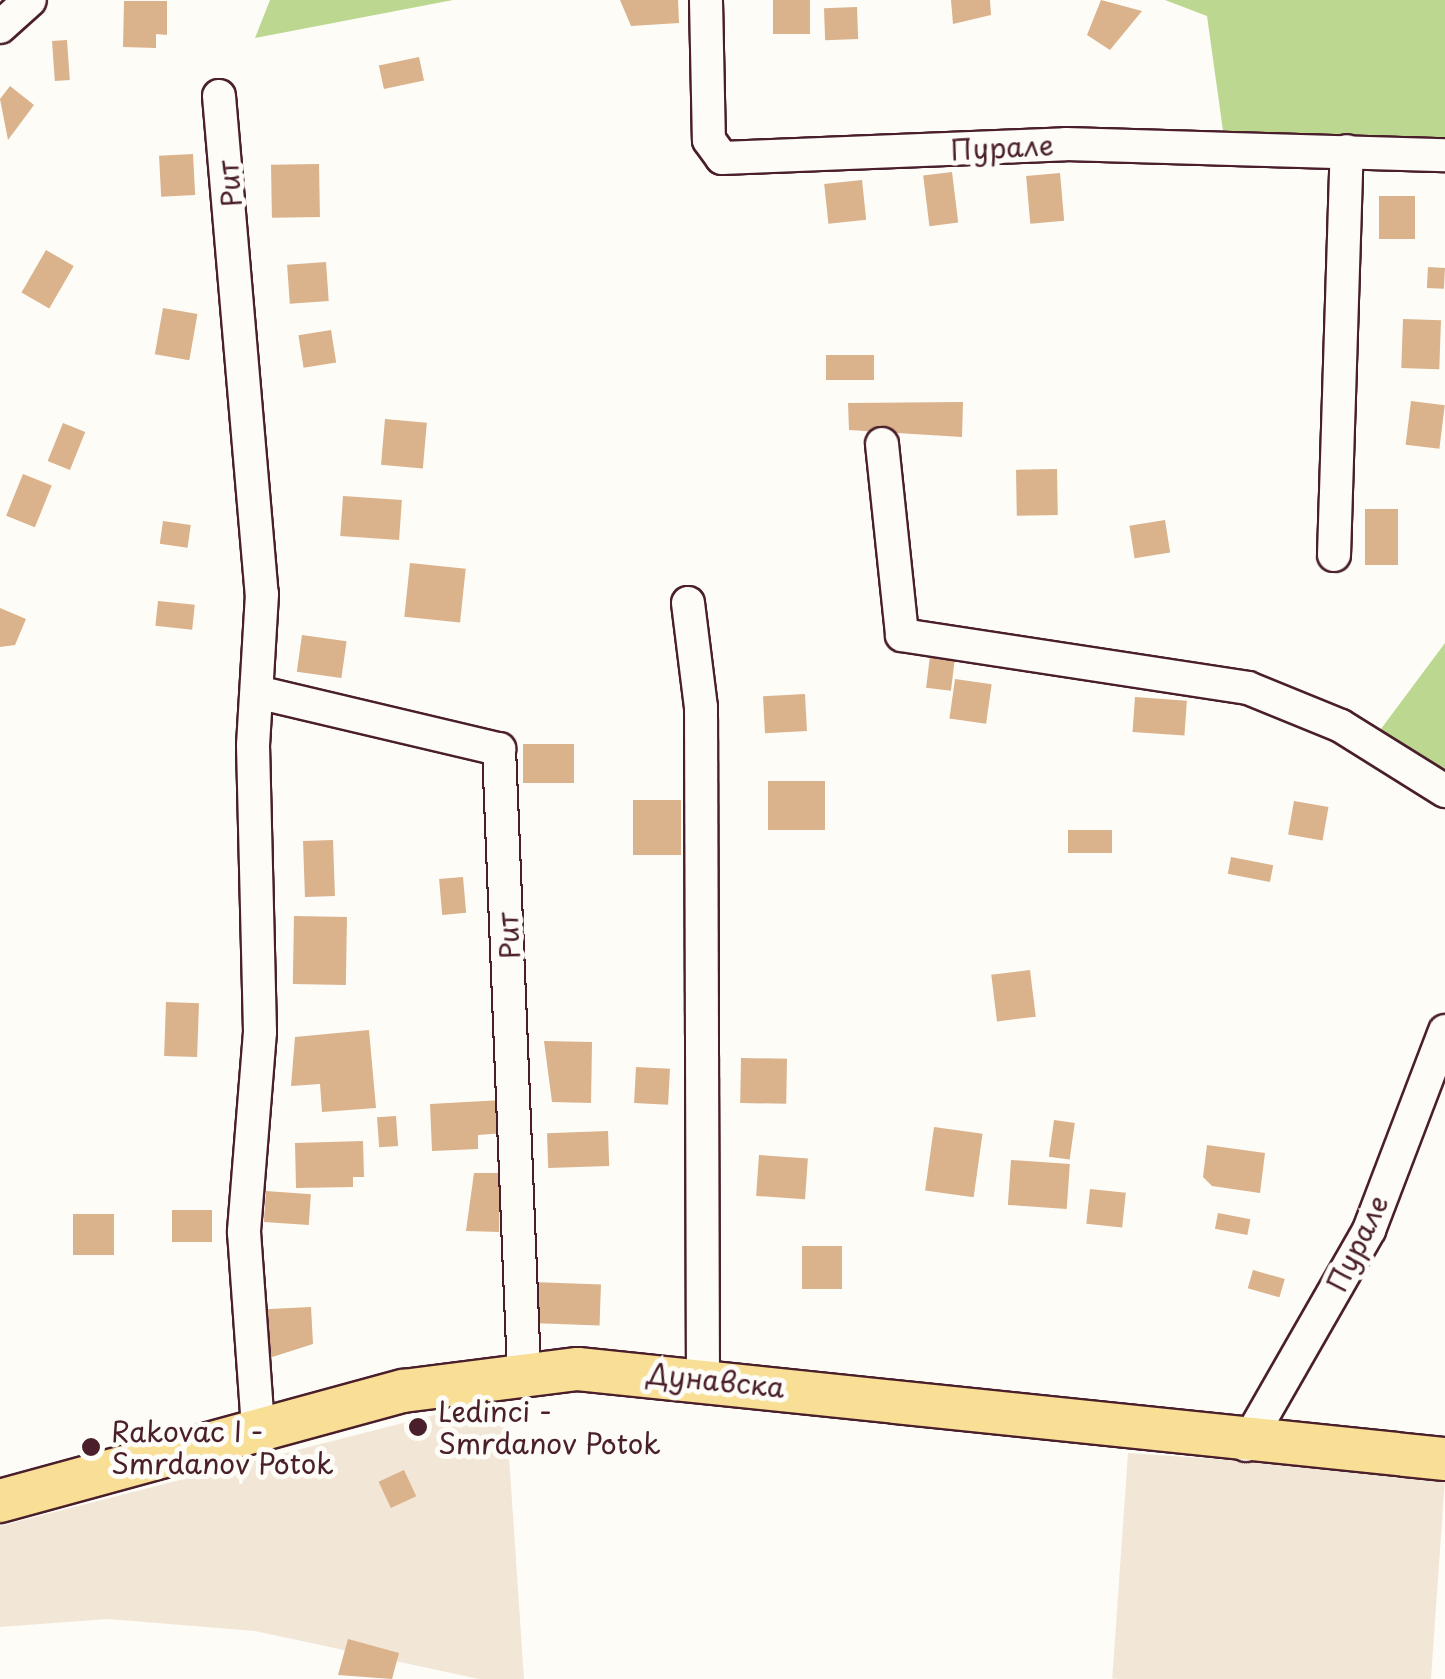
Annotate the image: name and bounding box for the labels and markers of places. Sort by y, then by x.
place label: Ledinci - Smrdanov Potok [438,1394,660,1460]
place label: Rakovac I - Smrdanov Potok [111,1414,333,1480]
marker: Ledinci - Smrdanov Potok [407,1416,429,1438]
marker: Rakovac I - Smrdanov Potok [80,1436,102,1458]

